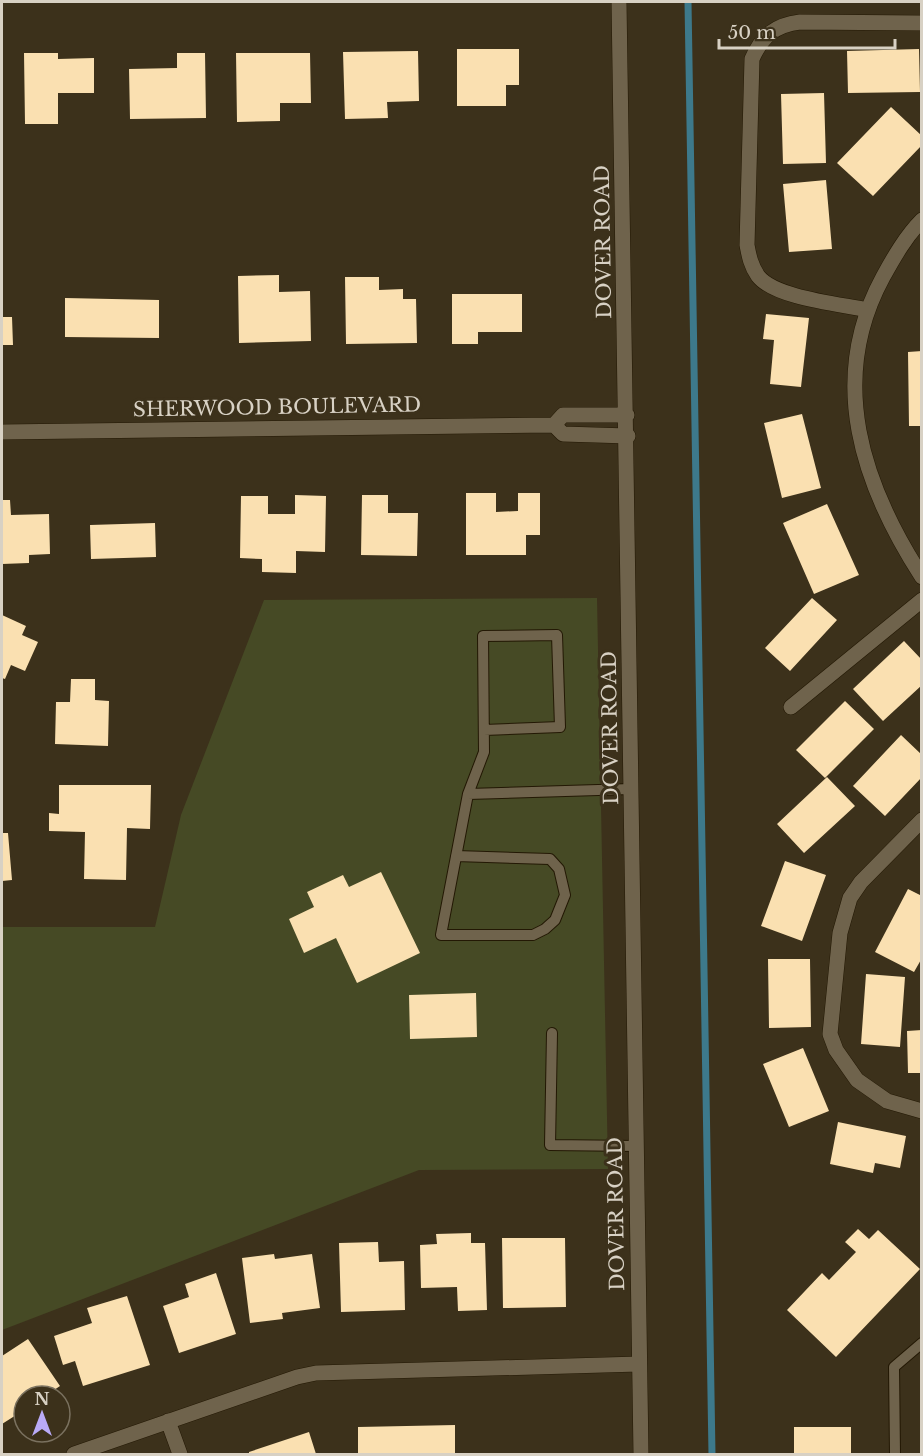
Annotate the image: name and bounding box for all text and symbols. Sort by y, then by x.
scale bar [719,12,894,50]
text: 50 m [728,22,776,44]
street label: DOVER ROAD [590,165,616,319]
street label: SHERWOOD BOULEVARD [133,392,421,422]
street label: DOVER ROAD [597,651,623,805]
street label: DOVER ROAD [603,1137,629,1291]
north arrow [12,1384,72,1444]
text: N [34,1389,50,1409]

